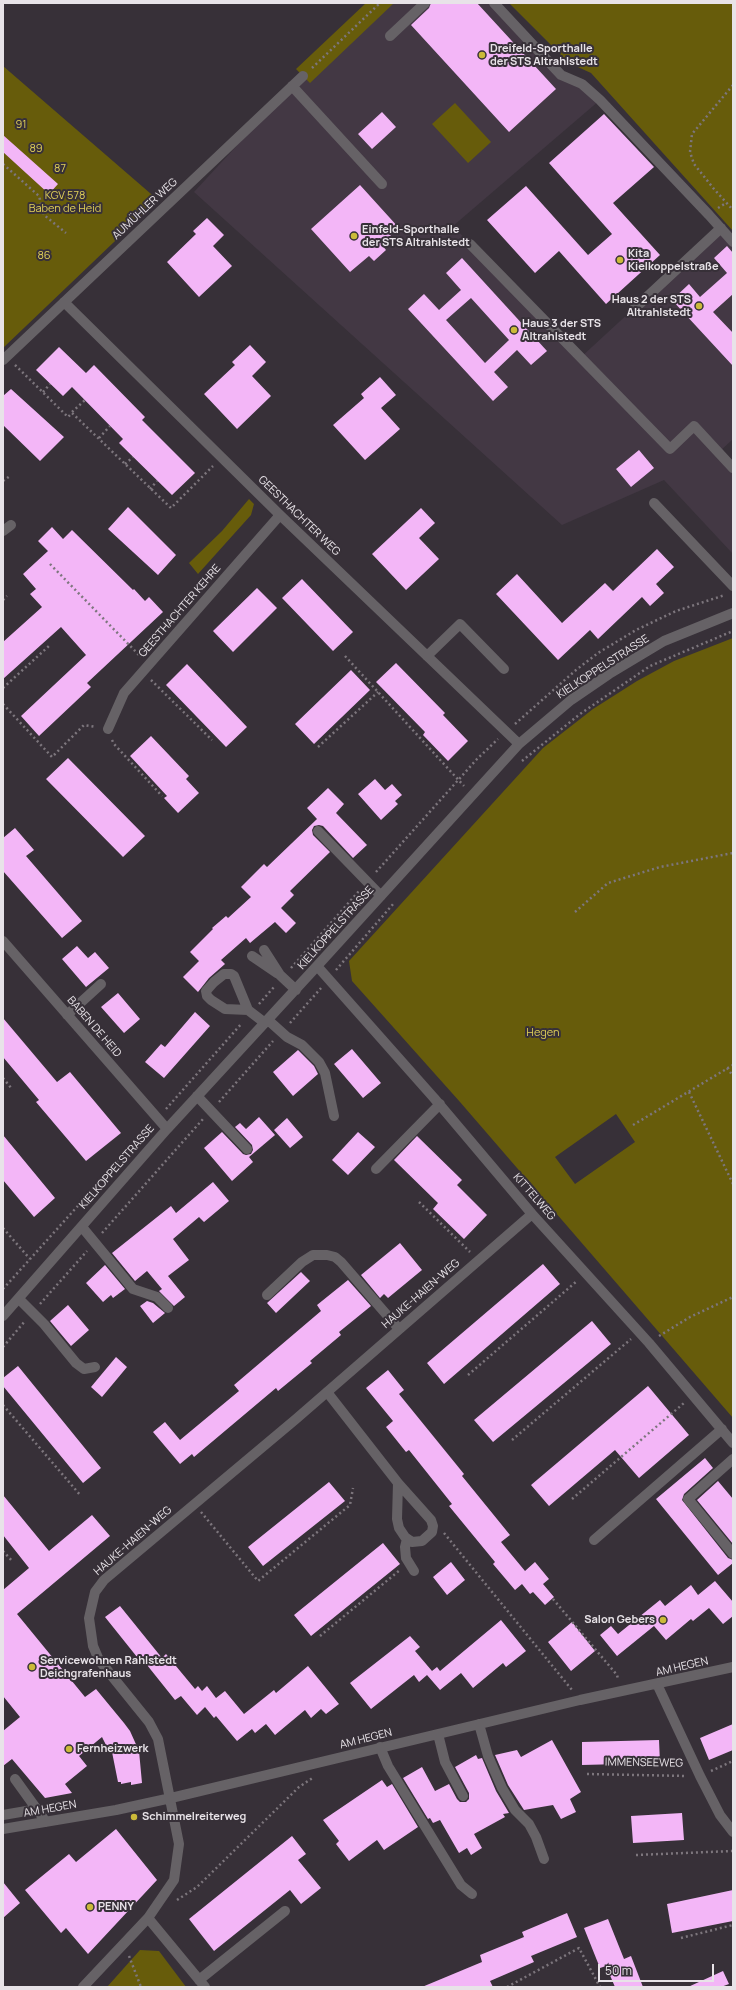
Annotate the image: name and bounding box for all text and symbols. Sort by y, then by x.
place label: Dreifeld-Sporthalle der STS Altrahlstedt [490,42,598,68]
marker: Dreifeld-Sporthalle der STS Altrahlstedt [477,50,487,60]
park label: 91 [15,118,27,132]
park label: 89 [29,142,43,156]
park label: 87 [54,162,66,176]
street label: AUMÜHLER WEG [110,176,180,242]
park label: KGV 578 Baben de Heid [29,189,101,215]
place label: Einfeld-Sporthalle der STS Altrahlstedt [362,223,470,249]
marker: Einfeld-Sporthalle der STS Altrahlstedt [349,231,359,241]
place label: Kita Kielkoppelstraße [628,247,719,273]
park label: 86 [37,249,51,263]
marker: Kita Kielkoppelstraße [615,255,625,265]
place label: Haus 2 der STS Altrahlstedt [612,293,691,319]
marker: Haus 2 der STS Altrahlstedt [694,301,704,311]
place label: Haus 3 der STS Altrahlstedt [522,317,601,343]
marker: Haus 3 der STS Altrahlstedt [509,325,519,335]
street label: GEESTHACHTER WEG [255,473,343,559]
street label: GEESTHACHTER KEHRE [136,562,224,660]
street label: KIELKOPPELSTRASSE [554,632,652,702]
street label: KIELKOPPELSTRASSE [295,884,377,972]
street label: BABEN DE HEID [64,994,124,1060]
park label: Hegen [526,1026,560,1040]
street label: KIELKOPPELSTRASSE [77,1122,157,1212]
street label: KITTELWEG [510,1171,558,1223]
street label: HAUKE-HAIEN-WEG [379,1257,463,1331]
street label: HAUKE-HAIEN-WEG [91,1504,175,1578]
place label: Salon Gebers [584,1613,655,1627]
marker: Salon Gebers [658,1615,668,1625]
place label: Servicewohnen Rahlstedt Deichgrafenhaus [40,1654,177,1680]
street label: AM HEGEN [654,1655,710,1679]
marker: Servicewohnen Rahlstedt Deichgrafenhaus [27,1662,37,1672]
street label: AM HEGEN [338,1726,394,1752]
place label: Fernheizwerk [77,1742,148,1756]
marker: Fernheizwerk [64,1744,74,1754]
street label: IMMENSEEWEG [605,1756,683,1770]
street label: AM HEGEN [23,1798,77,1820]
place label: Schimmelreiterweg [142,1810,246,1824]
marker: Schimmelreiterweg [129,1812,139,1822]
place label: PENNY [98,1900,134,1914]
marker: PENNY [85,1902,95,1912]
scale bar [600,1956,716,1982]
text: 50 m [605,1962,632,1979]

